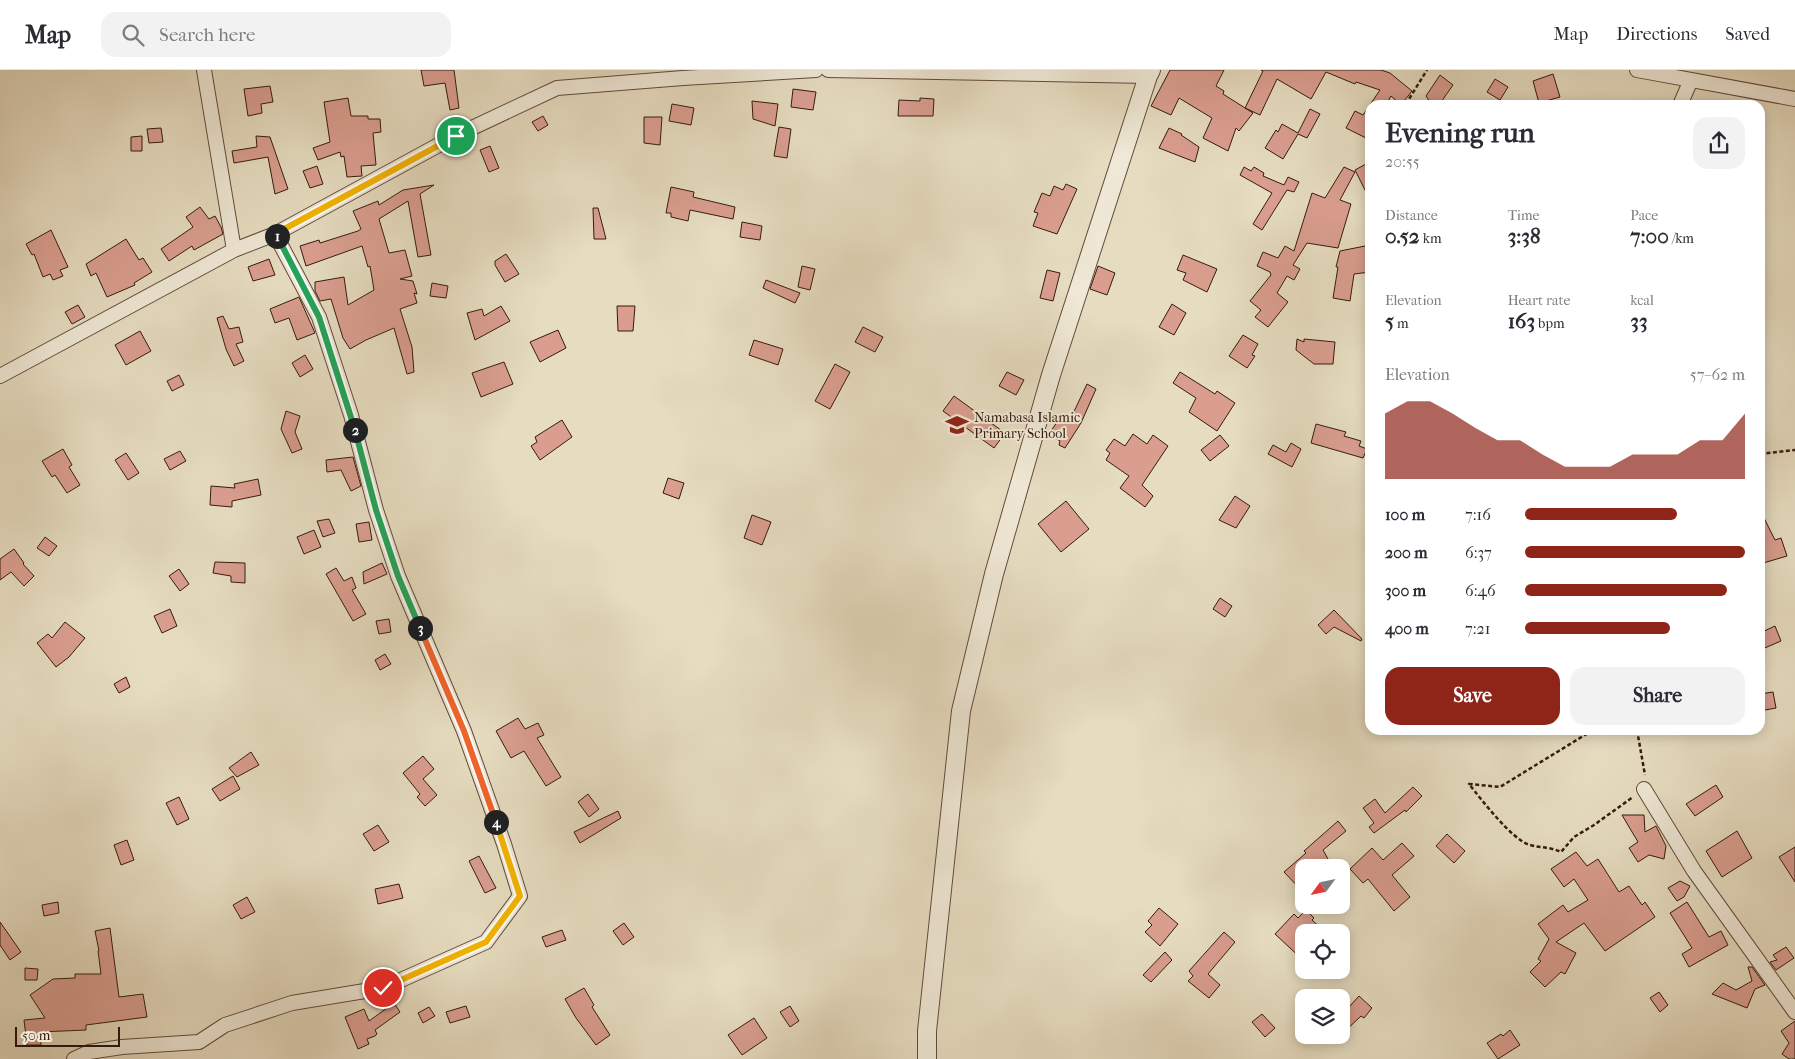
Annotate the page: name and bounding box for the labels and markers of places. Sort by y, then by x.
pin [435,115,477,157]
pin: 1 [264,224,290,248]
place label: Namabasa Islamic Primary School [974,409,1080,442]
school or university icon: Namabasa Islamic Primary School [944,412,970,438]
pin: 2 [342,418,368,442]
pin: 3 [408,616,432,640]
pin: 4 [484,810,508,834]
pin [362,967,404,1009]

